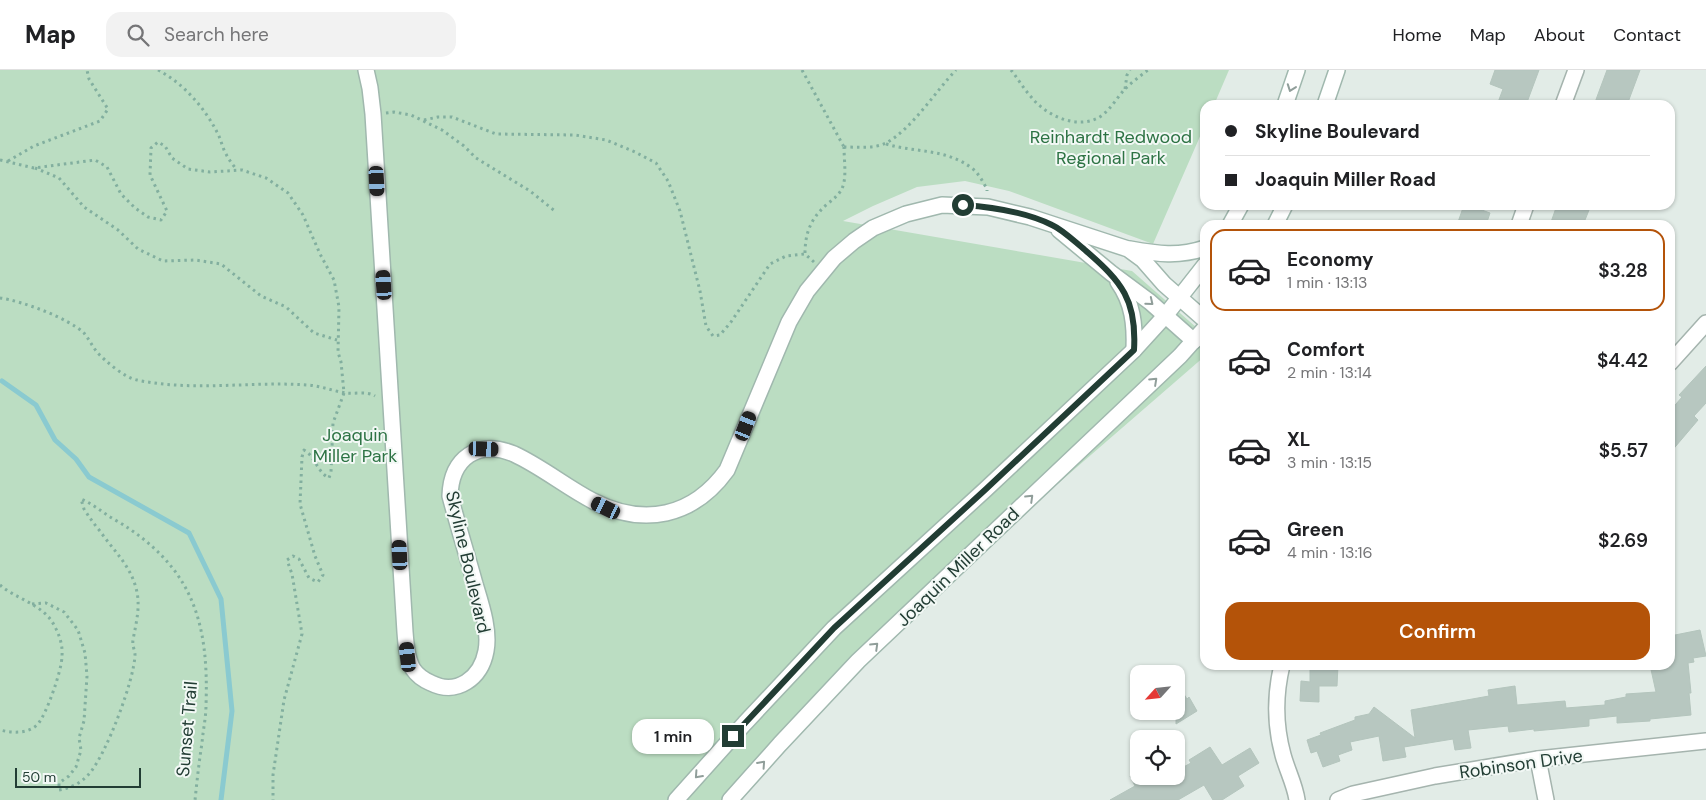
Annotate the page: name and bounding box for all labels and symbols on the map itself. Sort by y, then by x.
one-way arrow [1287,83,1297,91]
park label: Reinhardt Redwood Regional Park [1030,125,1192,170]
car [368,166,385,196]
route start [952,194,974,216]
car [375,270,392,300]
one-way arrow [1144,297,1153,306]
one-way arrow [1148,378,1157,387]
car [733,409,758,443]
park label: Joaquin Miller Park [313,423,397,468]
car [468,441,499,457]
street label: Skyline Boulevard [440,488,496,636]
car [589,495,622,521]
one-way arrow [1025,495,1034,504]
street label: Joaquin Miller Road [892,502,1024,632]
car [391,540,408,570]
car [398,641,417,673]
one-way arrow [869,643,878,652]
north arrow [1130,665,1185,720]
street label: Sunset Trail [171,680,203,778]
callout: 1 min [633,718,716,754]
route end [722,725,744,747]
street label: Robinson Drive [1458,743,1584,785]
one-way arrow [757,760,766,769]
scale bar [15,765,141,788]
one-way arrow [695,770,704,779]

